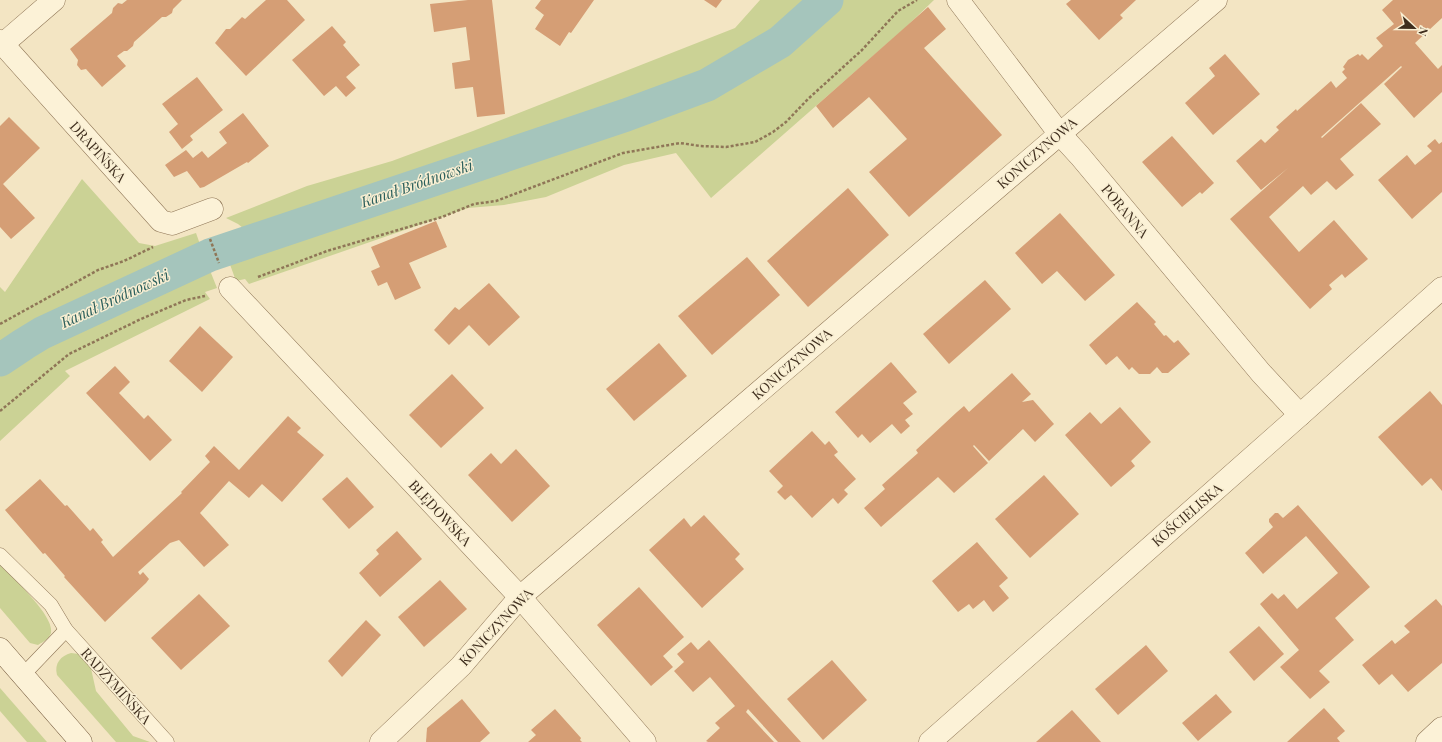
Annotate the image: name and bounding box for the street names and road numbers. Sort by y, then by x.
street label: KONICZYNOWA [993,112,1081,193]
street label: DRAPIŃSKA [66,117,131,186]
street label: PORANNA [1097,180,1154,242]
street label: KONICZYNOWA [748,323,836,404]
street label: BŁĘDOWSKA [405,475,476,550]
street label: KOŚCIELISKA [1147,479,1226,551]
street label: KONICZYNOWA [455,583,537,670]
street label: RADZYMIŃSKA [77,643,156,728]

